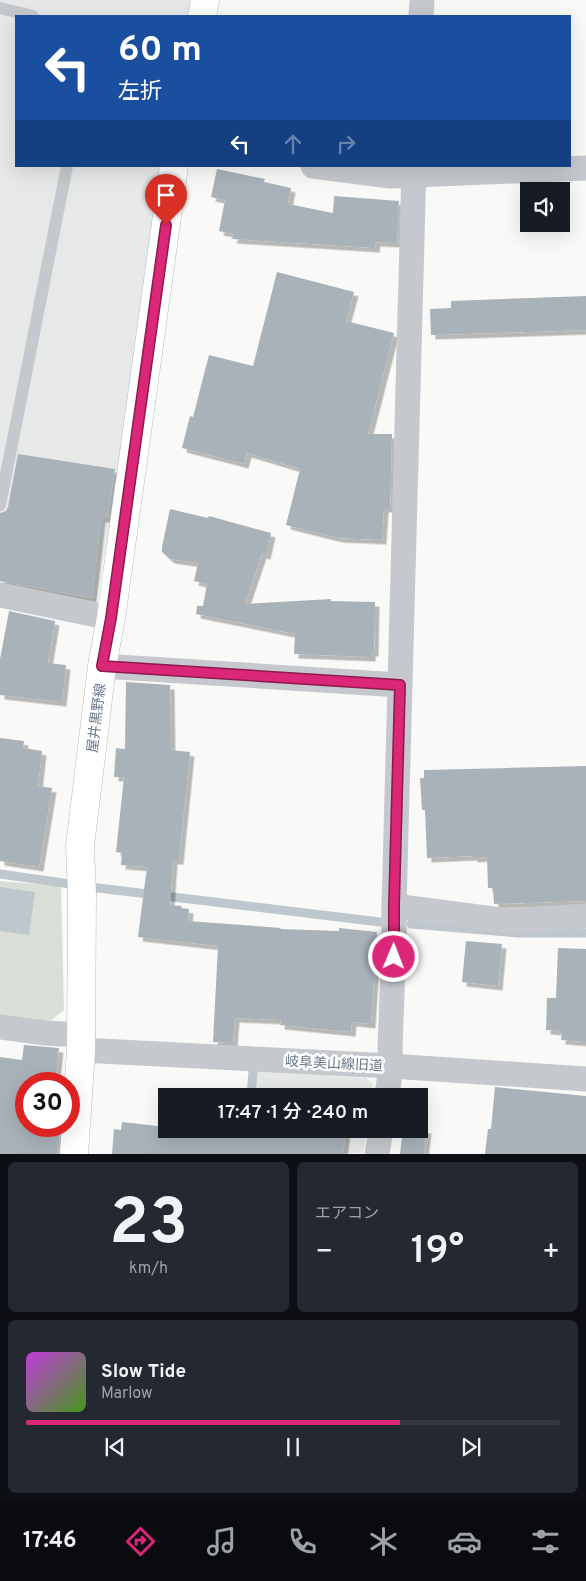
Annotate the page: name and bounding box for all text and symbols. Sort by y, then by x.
text: 60 m [118,29,202,73]
icon: left [35,35,100,100]
text: 左折 [118,79,162,106]
icon: left [226,130,254,158]
icon: ahead [279,130,307,158]
icon: right [332,130,360,158]
pin [145,174,187,225]
icon: arrive [152,181,180,209]
map controls [520,182,570,232]
button: sound [520,182,570,232]
street label: 屋井黒野線 [84,682,110,754]
position arrow [367,930,419,982]
street label: 岐阜美山線旧道 [285,1053,383,1076]
speed limit sign: 30 [15,1072,80,1137]
text: 17:47 · 1 分 · 240 m [218,1101,368,1125]
text: 23 [109,1185,188,1267]
text: エアコン [315,1204,379,1224]
text: 19° [411,1228,464,1277]
text: − [315,1235,333,1271]
text: + [542,1235,560,1271]
text: km/h [129,1259,168,1279]
text: Slow Tide [101,1360,186,1384]
text: Marlow [101,1384,153,1404]
icon: previous [101,1433,129,1461]
icon: pause [279,1433,307,1461]
icon: next [457,1433,485,1461]
icon: directions [123,1524,158,1559]
icon: music [204,1524,239,1559]
icon: phone [285,1524,320,1559]
icon: climate [366,1524,401,1559]
icon: car [447,1524,482,1559]
icon: filters [528,1524,563,1559]
text: 17:46 [23,1528,77,1555]

